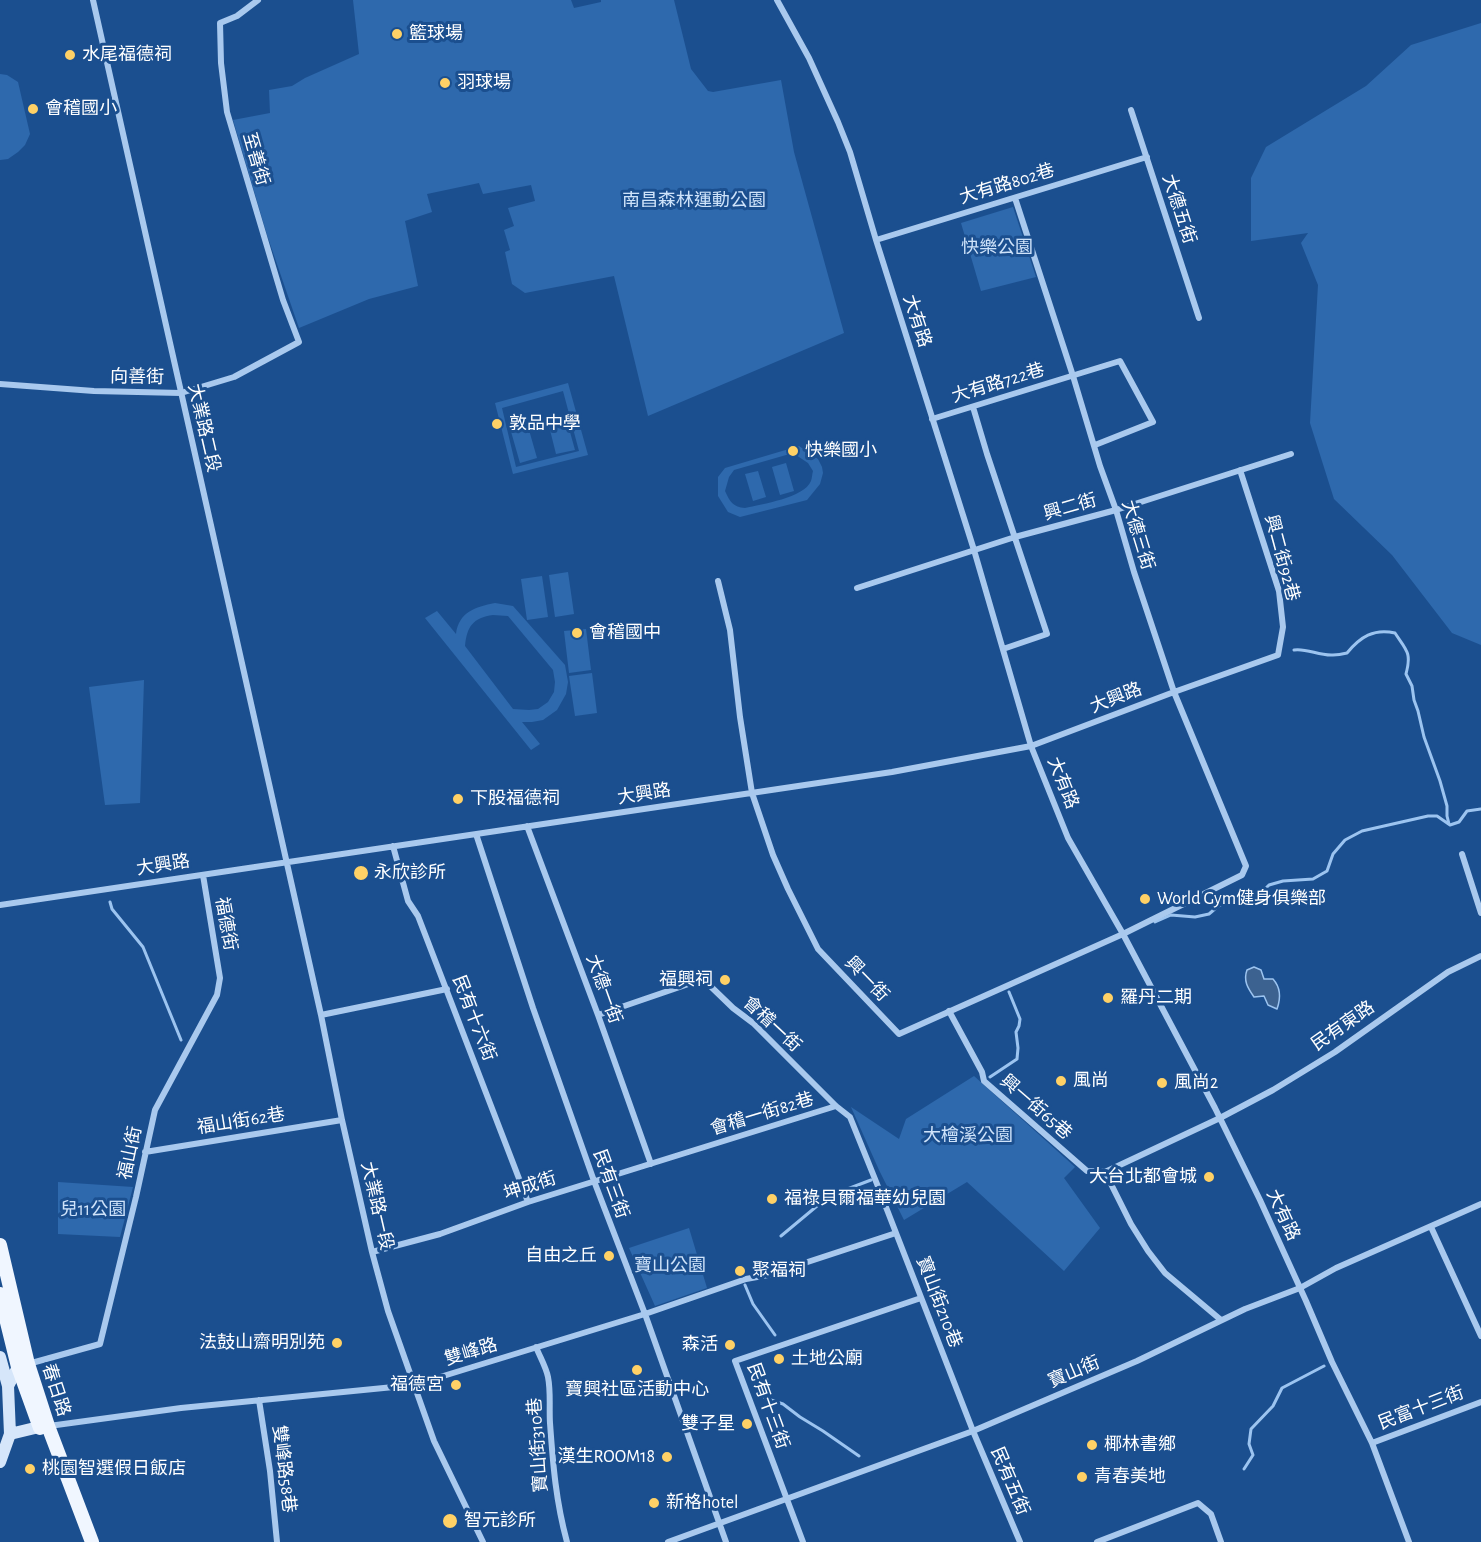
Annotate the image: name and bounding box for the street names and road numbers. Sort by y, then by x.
street label: 至善街 [238,130,274,188]
street label: 大有路802巷 [957,159,1057,209]
street label: 大德五街 [1158,171,1200,247]
street label: 大有路 [898,292,936,350]
street label: 大有路722巷 [949,359,1047,407]
street label: 向善街 [110,366,164,388]
street label: 大業路二段 [183,382,225,474]
street label: 興二街 [1041,489,1099,525]
street label: 大德三街 [1117,497,1159,573]
street label: 興二街92巷 [1260,512,1304,604]
street label: 大興路 [1087,678,1145,718]
street label: 大有路 [1043,754,1083,812]
street label: 大興路 [616,779,672,809]
street label: 大興路 [135,850,191,880]
street label: 福德街 [211,896,241,952]
street label: 大德一街 [582,951,626,1027]
street label: 興一街 [840,952,894,1006]
street label: 民有十六街 [448,972,500,1064]
street label: 會稽一街 [738,992,806,1056]
street label: 民有東路 [1307,997,1379,1055]
street label: 興一街65巷 [996,1070,1076,1144]
street label: 會稽一街82巷 [708,1088,816,1140]
street label: 福山街62巷 [196,1103,286,1139]
street label: 福山街 [114,1124,146,1182]
street label: 民有三街 [589,1146,633,1222]
street label: 大業路一段 [356,1160,398,1252]
street label: 坤成街 [501,1167,559,1205]
street label: 大有路 [1262,1186,1304,1244]
street label: 寶山街210巷 [912,1253,966,1351]
street label: 雙峰路 [442,1334,500,1370]
street label: 寶山街 [1045,1352,1103,1392]
street label: 民有十三街 [742,1360,794,1452]
street label: 春日路 [37,1361,75,1419]
street label: 民富十三街 [1375,1382,1467,1434]
street label: 寶山街310巷 [524,1397,552,1493]
street label: 雙峰路58巷 [268,1424,300,1514]
street label: 民有五街 [986,1444,1034,1518]

